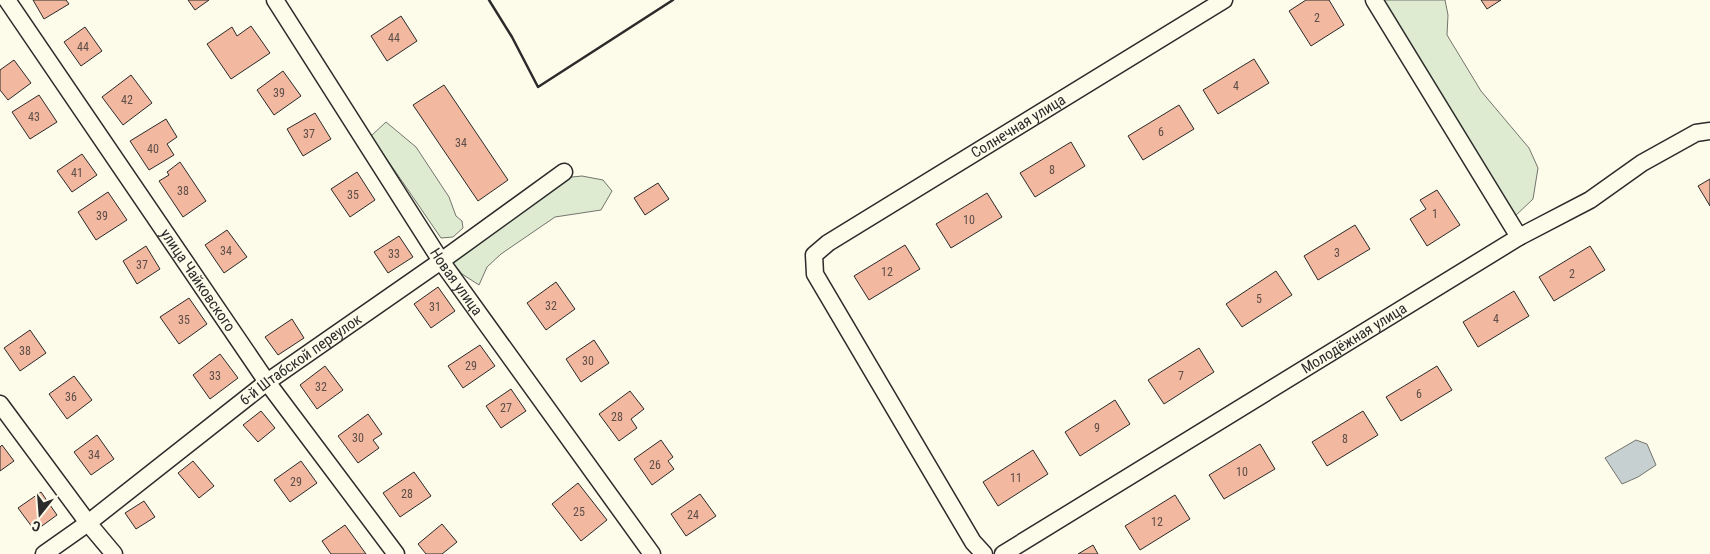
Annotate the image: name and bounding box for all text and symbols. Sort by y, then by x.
house number: 2 [1314,11,1320,25]
house number: 44 [388,31,400,45]
house number: 44 [77,40,89,54]
house number: 4 [1233,79,1239,93]
house number: 39 [273,86,285,100]
street label: Солнечная улица [968,91,1069,162]
house number: 42 [121,93,133,107]
house number: 43 [28,110,40,124]
house number: 6 [1158,125,1164,139]
house number: 37 [303,127,315,141]
house number: 34 [455,136,467,150]
house number: 40 [147,142,159,156]
house number: 8 [1049,163,1055,177]
house number: 41 [71,166,83,180]
house number: 38 [177,184,189,198]
house number: 35 [347,188,359,202]
house number: 1 [1432,207,1438,221]
house number: 39 [96,209,108,223]
house number: 10 [963,213,975,227]
street label: улица Чайковского [156,225,239,335]
house number: 34 [220,244,232,258]
street label: Новая улица [426,245,486,319]
house number: 3 [1334,246,1340,260]
house number: 33 [388,247,400,261]
house number: 37 [136,258,148,272]
house number: 12 [881,265,893,279]
house number: 2 [1569,267,1575,281]
house number: 5 [1256,292,1262,306]
house number: 32 [545,299,557,313]
street label: Молодёжная улица [1298,299,1410,377]
house number: 31 [429,300,441,314]
street label: 6-й Штабской переулок [236,310,365,409]
house number: 4 [1493,312,1499,326]
house number: 35 [178,313,190,327]
house number: 38 [19,344,31,358]
house number: 30 [582,354,594,368]
house number: 29 [465,359,477,373]
house number: 33 [209,369,221,383]
house number: 7 [1178,369,1184,383]
house number: 32 [315,380,327,394]
house number: 6 [1416,387,1422,401]
house number: 36 [65,390,77,404]
house number: 27 [500,401,512,415]
house number: 28 [611,410,623,424]
house number: 9 [1094,421,1100,435]
house number: 30 [352,431,364,445]
house number: 8 [1342,432,1348,446]
house number: 34 [88,448,100,462]
house number: 26 [649,458,661,472]
house number: 10 [1236,465,1248,479]
house number: 11 [1010,471,1022,485]
house number: 29 [290,475,302,489]
house number: 28 [401,487,413,501]
north arrow [15,489,65,539]
house number: 25 [573,505,585,519]
house number: 24 [687,508,699,522]
house number: 12 [1151,515,1163,529]
text: С [30,518,42,535]

